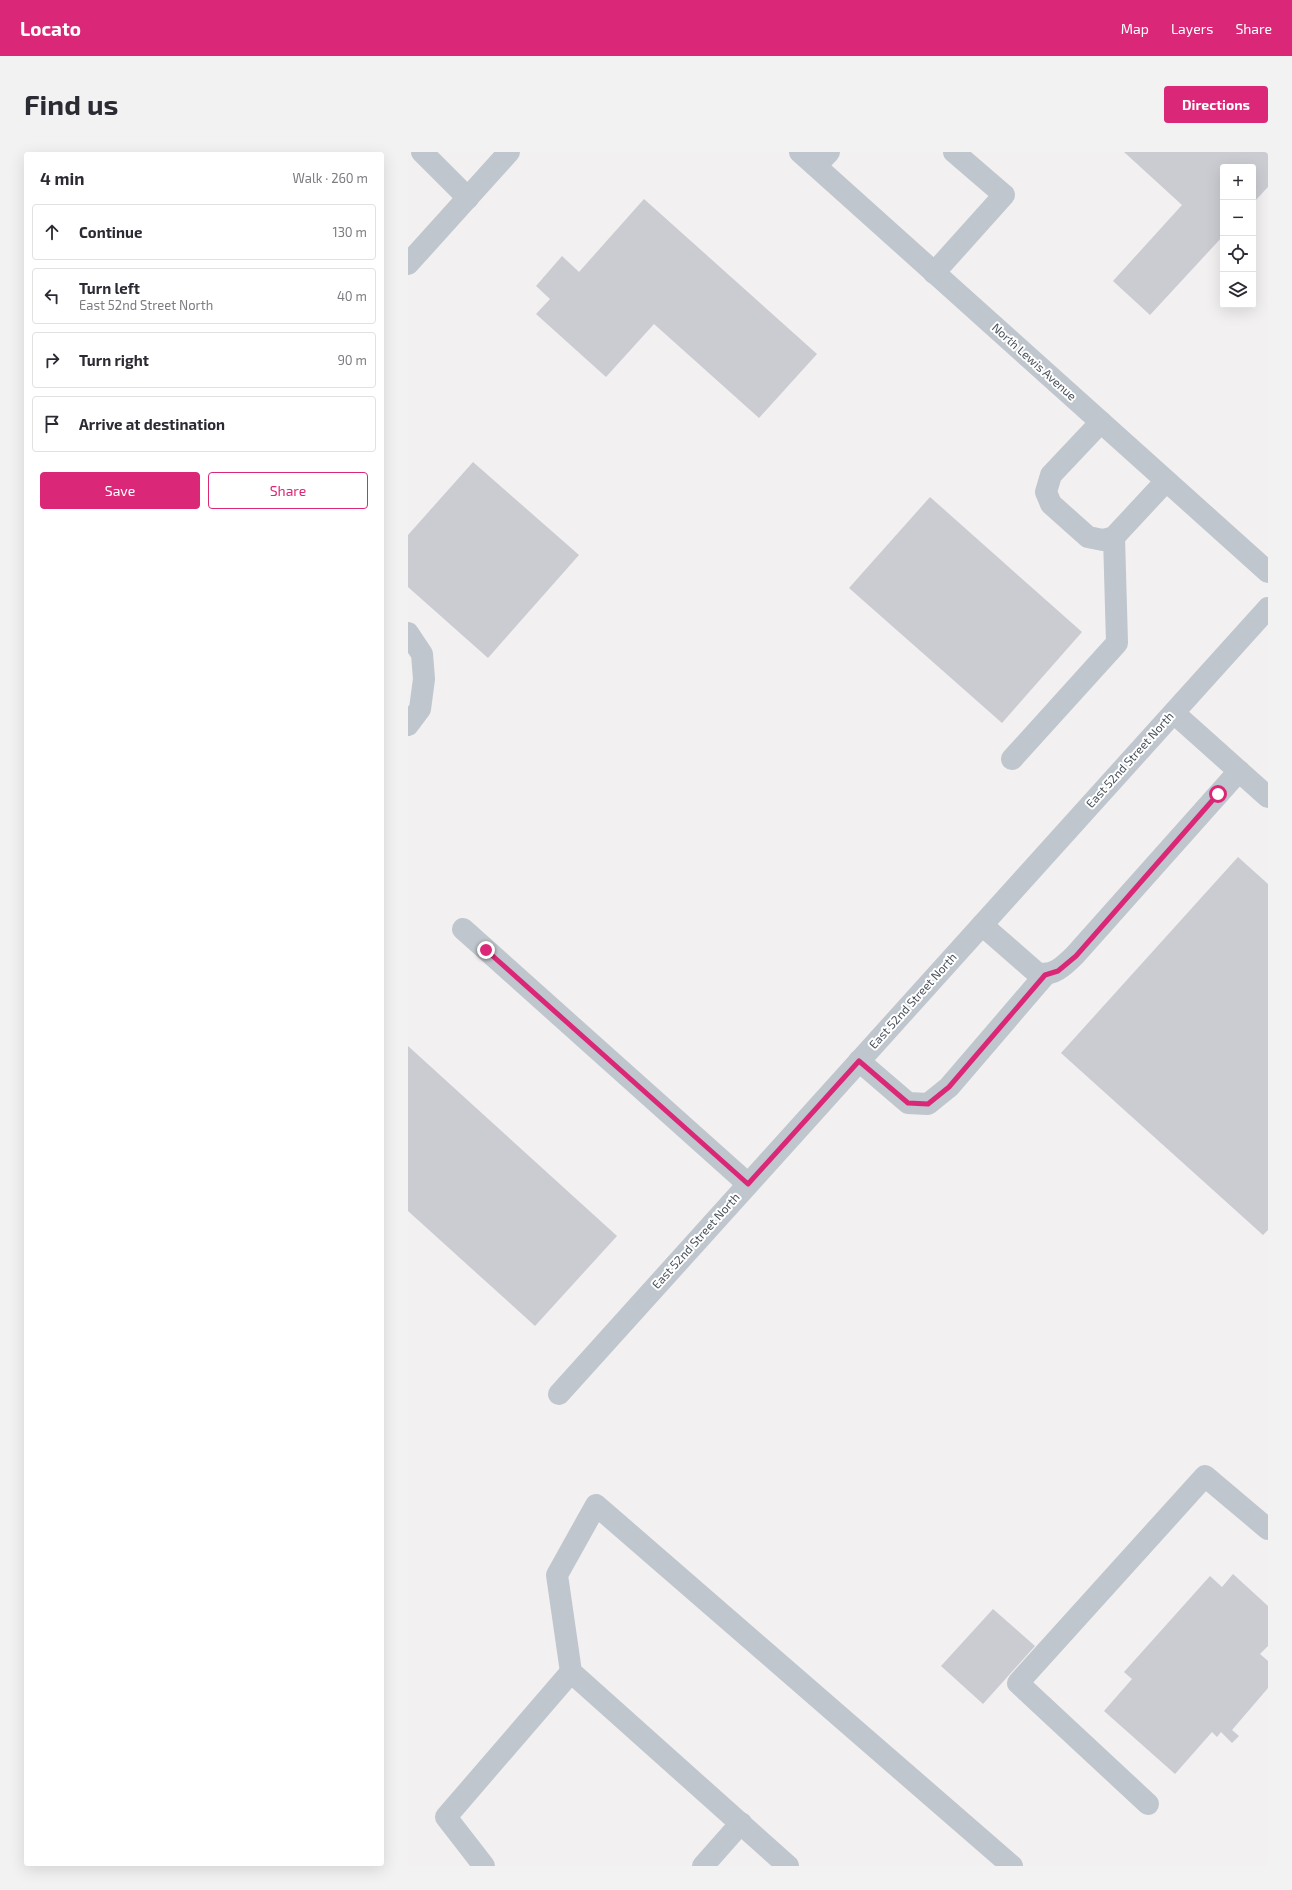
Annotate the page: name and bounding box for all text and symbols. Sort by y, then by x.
text: Locato [20,17,81,40]
text: Map [1121,20,1149,37]
text: Layers [1171,20,1213,37]
text: Share [1235,20,1272,37]
button: Directions [1164,86,1268,123]
text: Find us [24,87,118,121]
map controls [1220,164,1256,308]
button: + [1220,164,1256,200]
text: 4 min [40,168,84,188]
text: Walk · 260 m [293,170,368,186]
button: − [1220,200,1256,236]
icon: ahead [41,221,63,243]
text: Continue [79,223,142,241]
text: 130 m [332,224,367,240]
button: locate [1220,236,1256,272]
button: layers [1220,272,1256,308]
text: Turn left [79,279,140,297]
icon: left [41,285,63,307]
text: 40 m [337,288,367,304]
text: East 52nd Street North [79,297,213,313]
street label: North Lewis Avenue [990,320,1080,403]
icon: right [41,349,63,371]
text: Turn right [79,351,149,369]
text: 90 m [337,352,367,368]
icon: arrive [41,413,63,435]
text: Arrive at destination [79,415,225,433]
button: Save [40,472,200,509]
button: Share [208,472,368,509]
street label: East 52nd Street North [1083,709,1176,810]
route start [1209,785,1227,803]
route end [477,941,495,959]
street label: East 52nd Street North [866,950,959,1051]
street label: East 52nd Street North [649,1190,742,1291]

